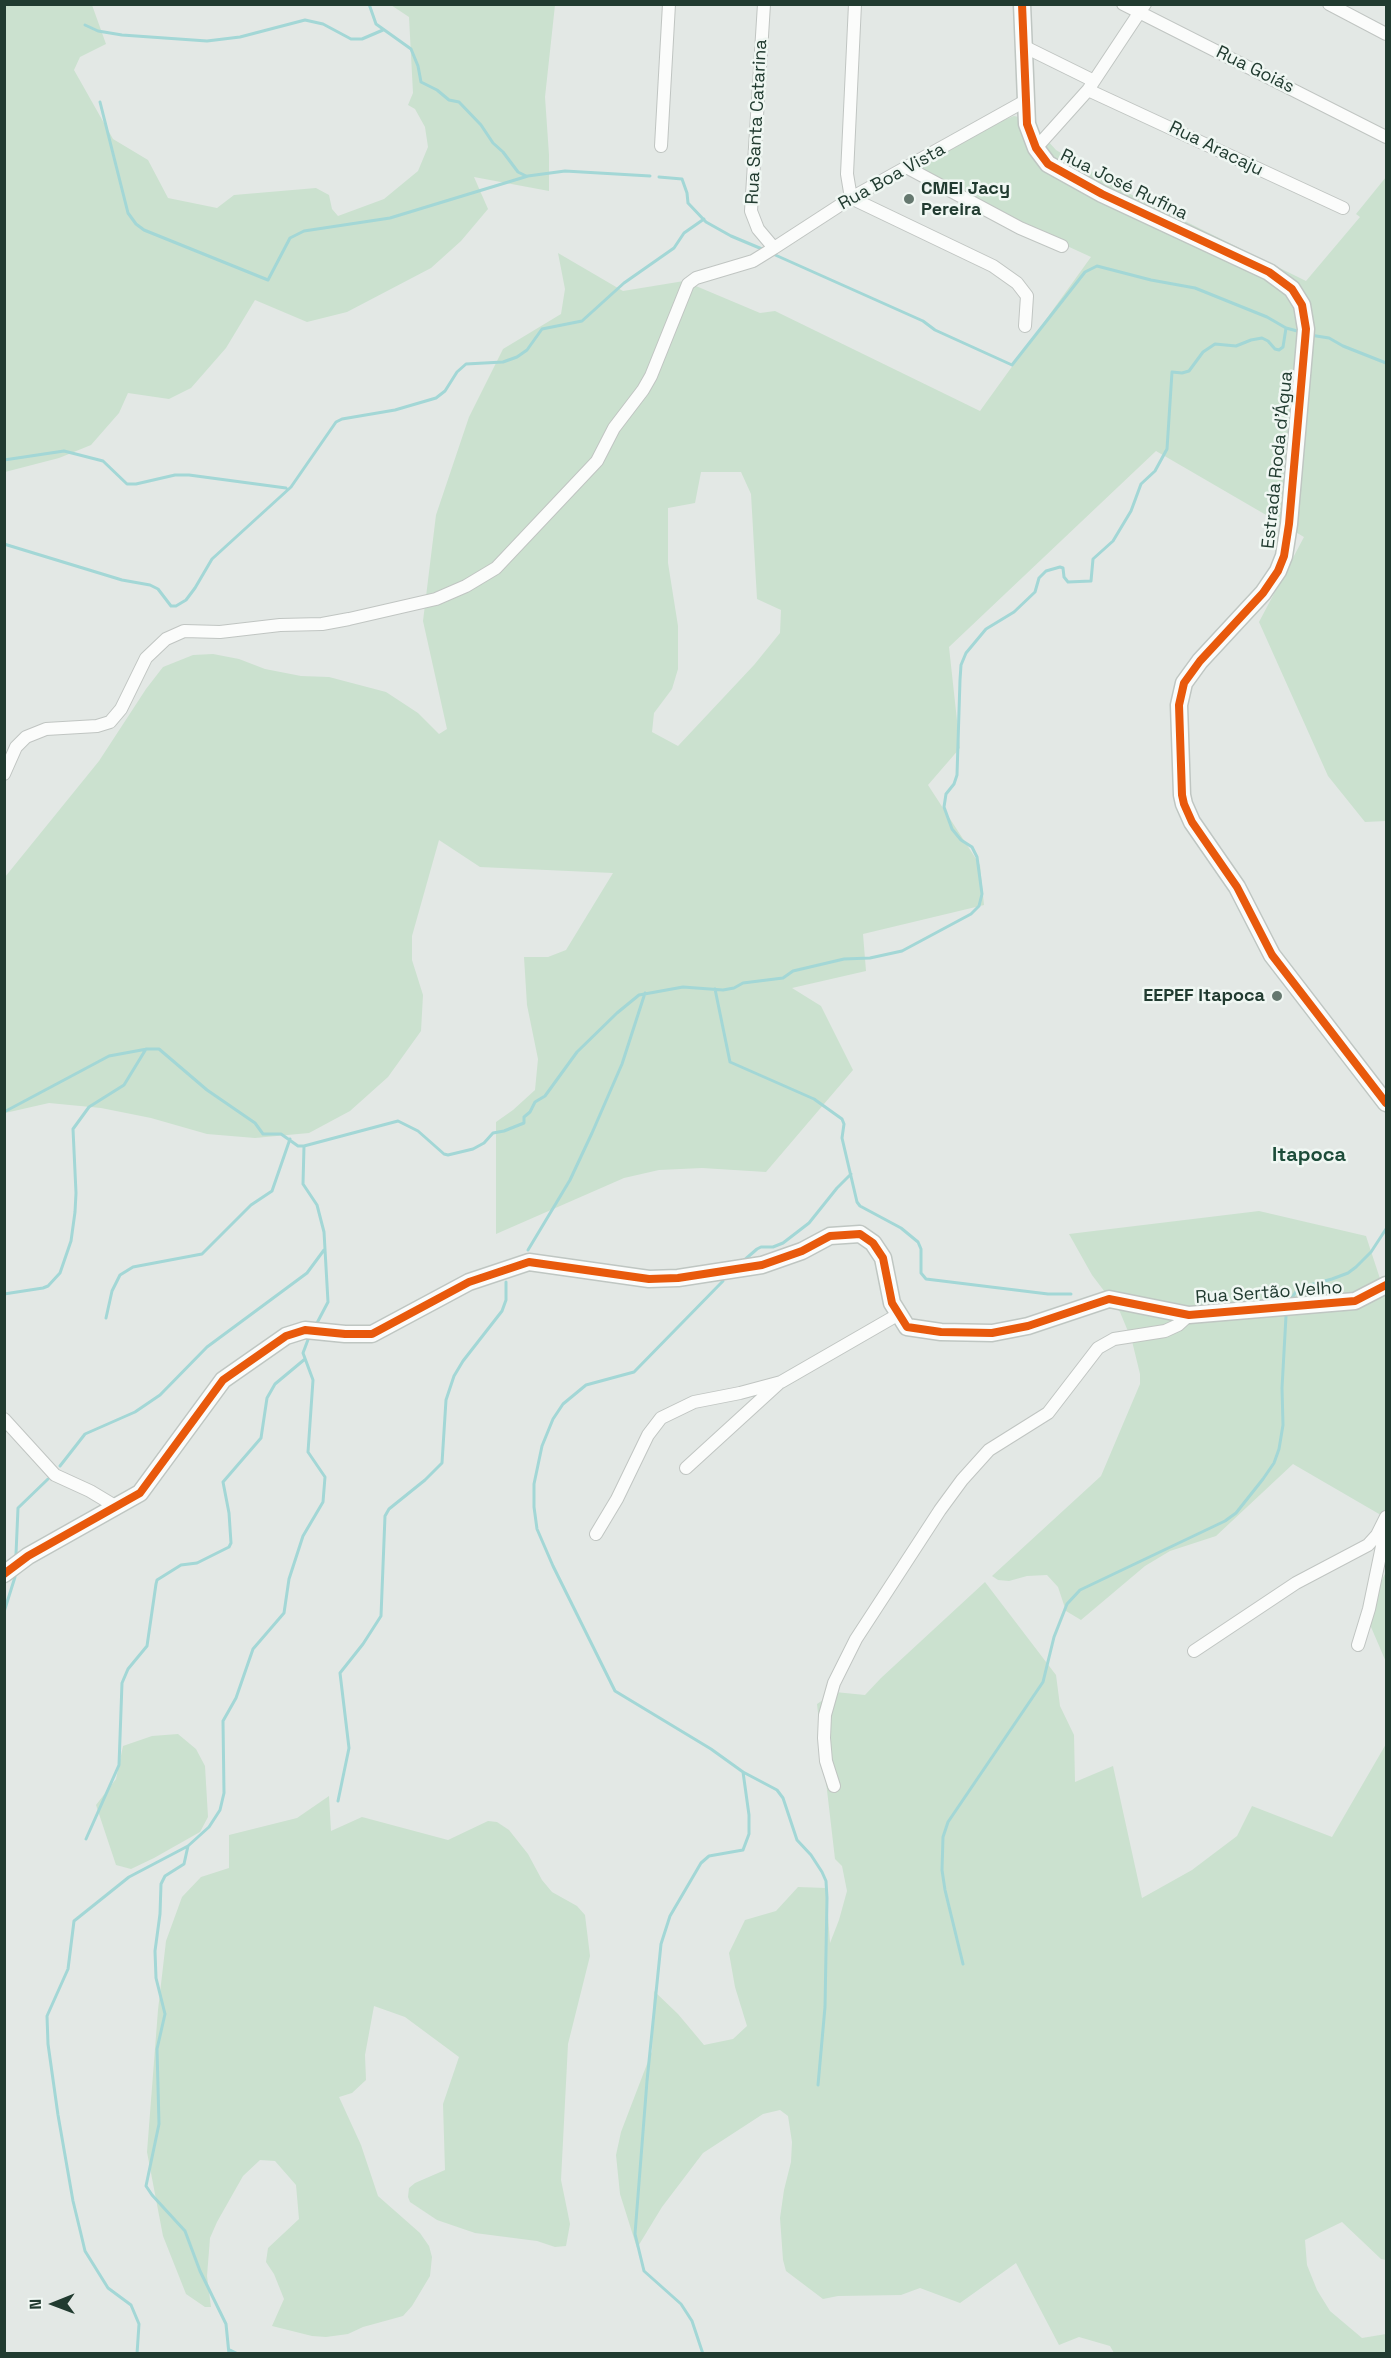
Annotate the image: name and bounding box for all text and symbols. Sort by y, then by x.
street label: Rua Santa Catarina [742,39,772,205]
street label: Rua Goiás [1212,42,1298,98]
street label: Rua Aracaju [1165,117,1267,181]
street label: Rua Boa Vista [835,139,949,215]
street label: Rua José Rufina [1057,145,1191,225]
place label: CMEI Jacy Pereira [921,178,1010,220]
marker: CMEI Jacy Pereira [902,192,916,206]
street label: Estrada Roda d'Água [1258,370,1298,550]
place label: EEPEF Itapoca [1143,985,1265,1007]
marker: EEPEF Itapoca [1270,989,1284,1003]
district label: Itapoca [1272,1144,1346,1168]
street label: Rua Sertão Velho [1195,1277,1343,1309]
north arrow [24,2274,84,2334]
text: N [25,2299,46,2310]

